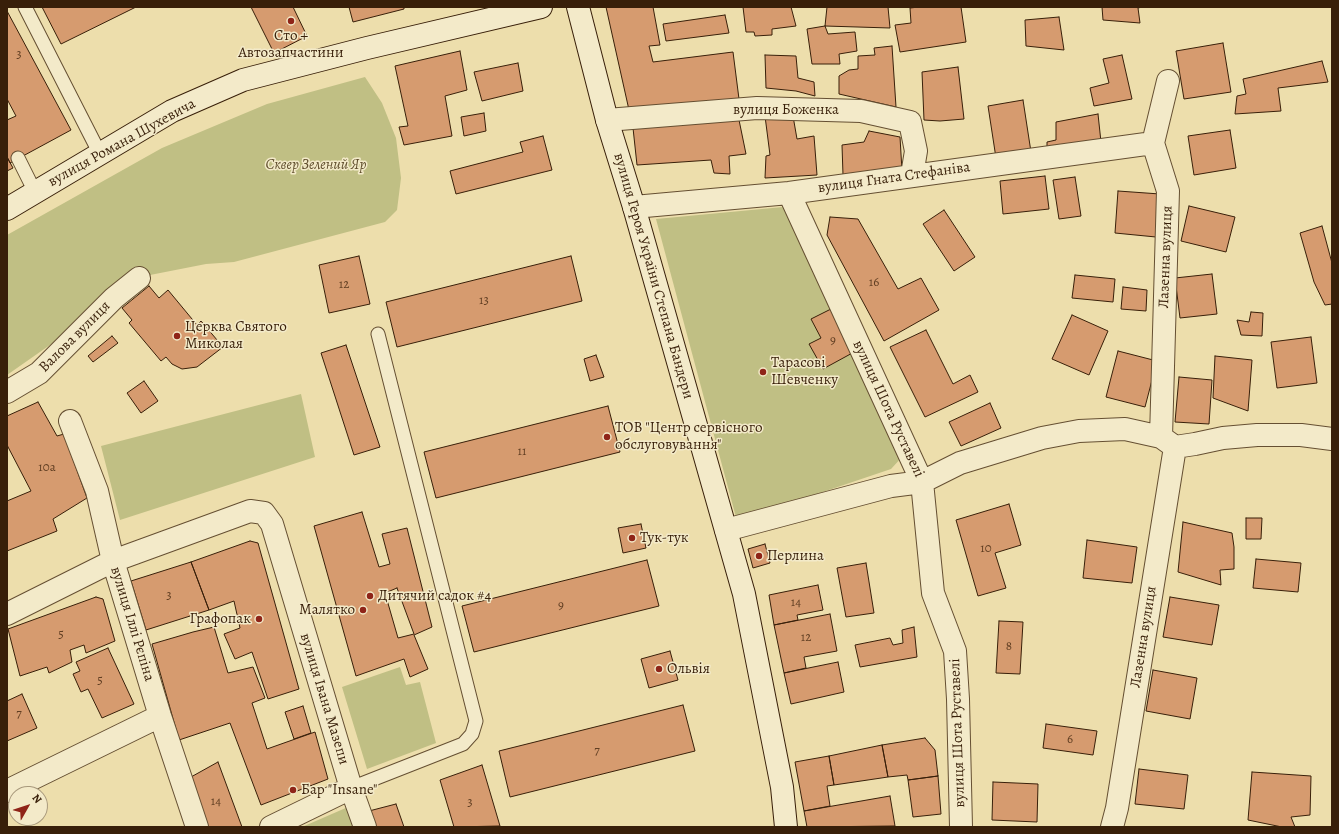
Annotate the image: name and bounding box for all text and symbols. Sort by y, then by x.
marker: Сто + Автозапчастини [286,16,296,26]
place label: Сто + Автозапчастини [238,27,344,62]
house number: 3 [16,47,22,63]
street label: вулиця Романа Шухевича [45,95,199,191]
street label: вулиця Боженка [733,101,839,119]
street label: вулиця Героя України Степана Бандери [609,151,697,401]
park label: Сквер Зелений Яр [266,156,366,174]
street label: вулиця Гната Стефаніва [817,158,971,198]
street label: Лазенна вулиця [1155,205,1177,309]
house number: 16 [869,275,879,291]
house number: 12 [339,277,349,293]
house number: 13 [479,293,489,309]
street label: Валова вулиця [36,298,114,376]
place label: Церква Святого Миколая [185,318,287,353]
marker: Церква Святого Миколая [172,331,182,341]
house number: 9 [830,333,836,349]
street label: вулиця Шота Руставелі [848,338,928,480]
place label: Тарасові Шевченку [771,354,838,389]
marker: Тарасові Шевченку [758,367,768,377]
place label: ТОВ "Центр сервісного обслуговування" [615,419,763,454]
marker: ТОВ "Центр сервісного обслуговування" [602,432,612,442]
house number: 11 [518,444,526,460]
house number: 10а [38,460,56,476]
place label: Тук-тук [640,529,689,547]
marker: Тук-тук [627,533,637,543]
house number: 10 [980,541,992,557]
place label: Перлина [767,547,824,565]
marker: Перлина [754,551,764,561]
street label: вулиця Іллі Рєпіна [106,564,158,684]
street label: Лазенна вулиця [1127,585,1161,689]
place label: Дитячий садок #4 [378,587,491,605]
house number: 3 [166,588,172,604]
marker: Дитячий садок #4 [365,591,375,601]
house number: 14 [791,595,801,611]
house number: 9 [558,598,564,614]
place label: Малятко [299,601,355,619]
marker: Малятко [358,605,368,615]
place label: Графопак [189,610,251,628]
marker: Графопак [254,614,264,624]
house number: 5 [58,627,64,643]
house number: 12 [801,630,811,646]
street label: вулиця Івана Мазепи [295,631,353,767]
house number: 8 [1006,639,1012,655]
street label: вулиця Шота Руставелі [946,658,970,808]
place label: Ольвія [667,660,710,678]
marker: Ольвія [654,664,664,674]
house number: 5 [97,673,103,689]
house number: 7 [16,706,22,722]
house number: 6 [1067,732,1073,748]
house number: 7 [594,743,600,759]
place label: Бар "Insane" [301,781,377,799]
marker: Бар "Insane" [288,785,298,795]
north arrow [8,786,48,826]
text: N [29,791,45,807]
house number: 14 [211,794,221,810]
house number: 3 [467,795,473,811]

